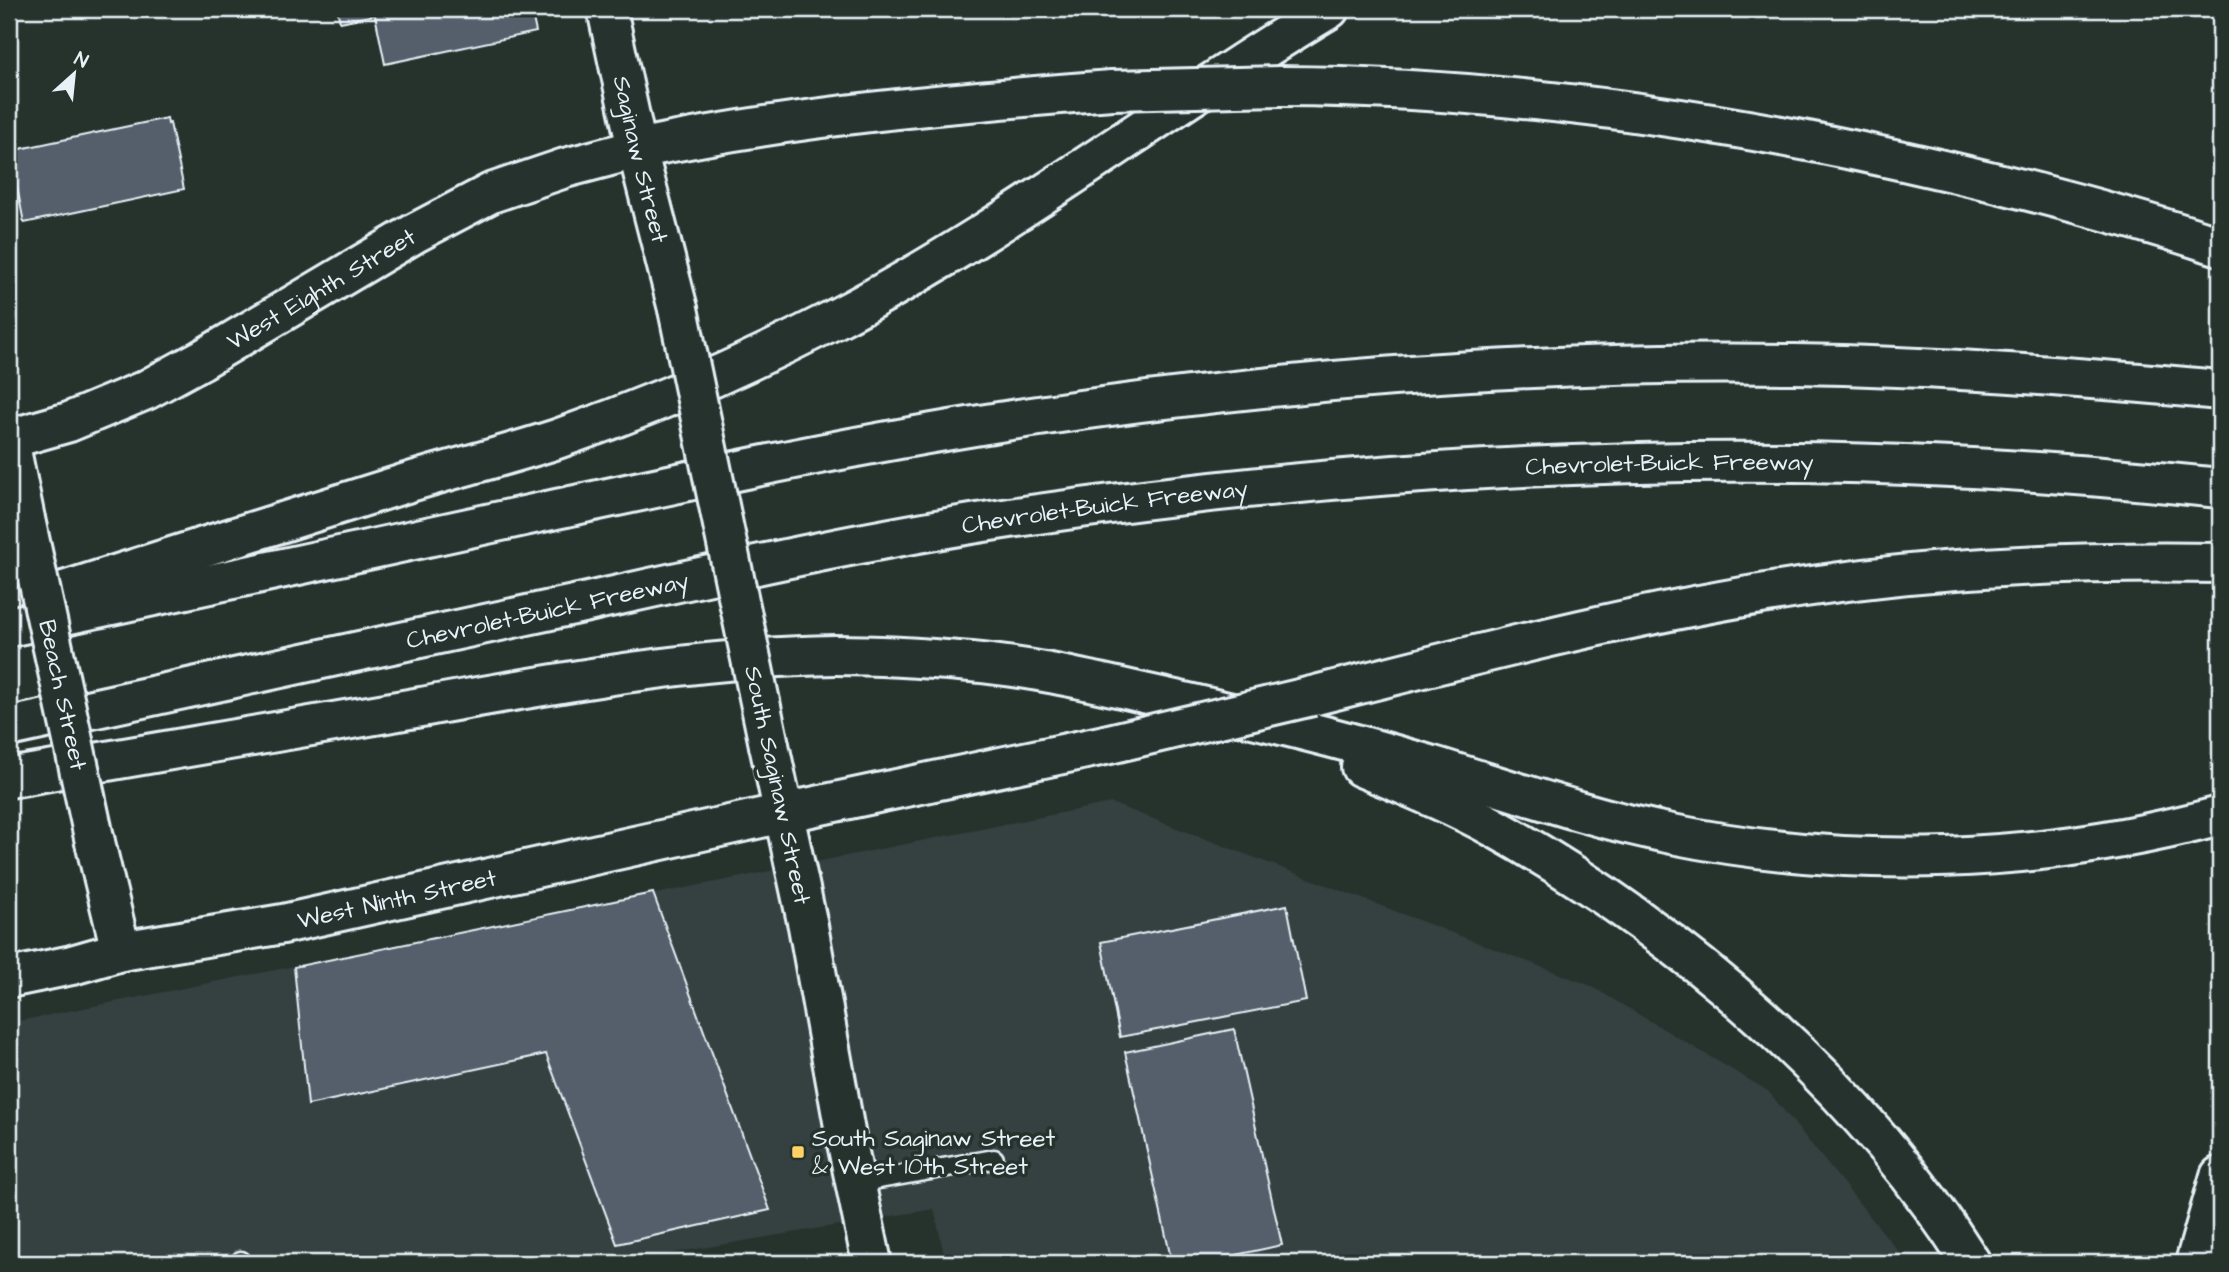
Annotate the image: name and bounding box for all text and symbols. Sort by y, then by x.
north arrow [38,38,108,108]
text: N [70,45,93,75]
street label: Saginaw Street [604,73,676,247]
street label: West Eighth Street [221,220,423,359]
street label: Chevrolet-Buick Freeway [1525,446,1814,485]
street label: Chevrolet-Buick Freeway [959,472,1249,543]
street label: Chevrolet-Buick Freeway [403,564,692,658]
street label: Beach Street [29,617,95,774]
street label: South Saginaw Street [734,663,819,908]
street label: West Ninth Street [294,861,500,938]
place label: South Saginaw Street & West 10th Street [812,1122,1056,1184]
marker: South Saginaw Street & West 10th Street [790,1144,806,1160]

